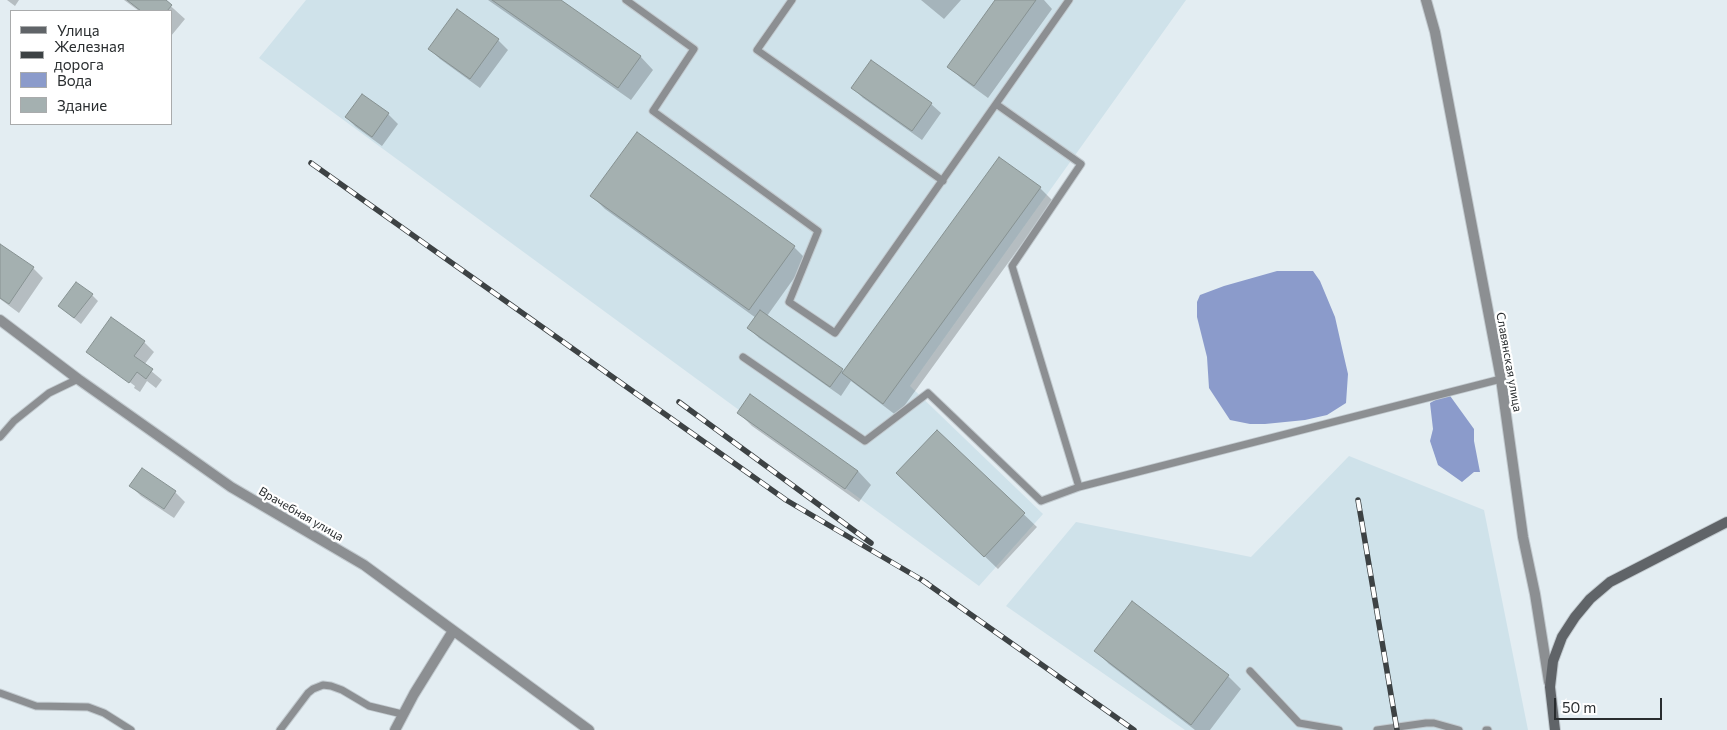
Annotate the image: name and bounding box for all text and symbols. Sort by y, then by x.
legend [10,10,172,125]
text: Улица [57,21,99,39]
text: Железная дорога [54,37,125,73]
text: Вода [57,71,92,89]
text: Здание [57,96,107,114]
street label: Славянская улица [1493,311,1525,413]
street label: Врачебная улица [256,484,346,544]
scale bar [1557,688,1664,720]
text: 50 m [1562,698,1596,716]

